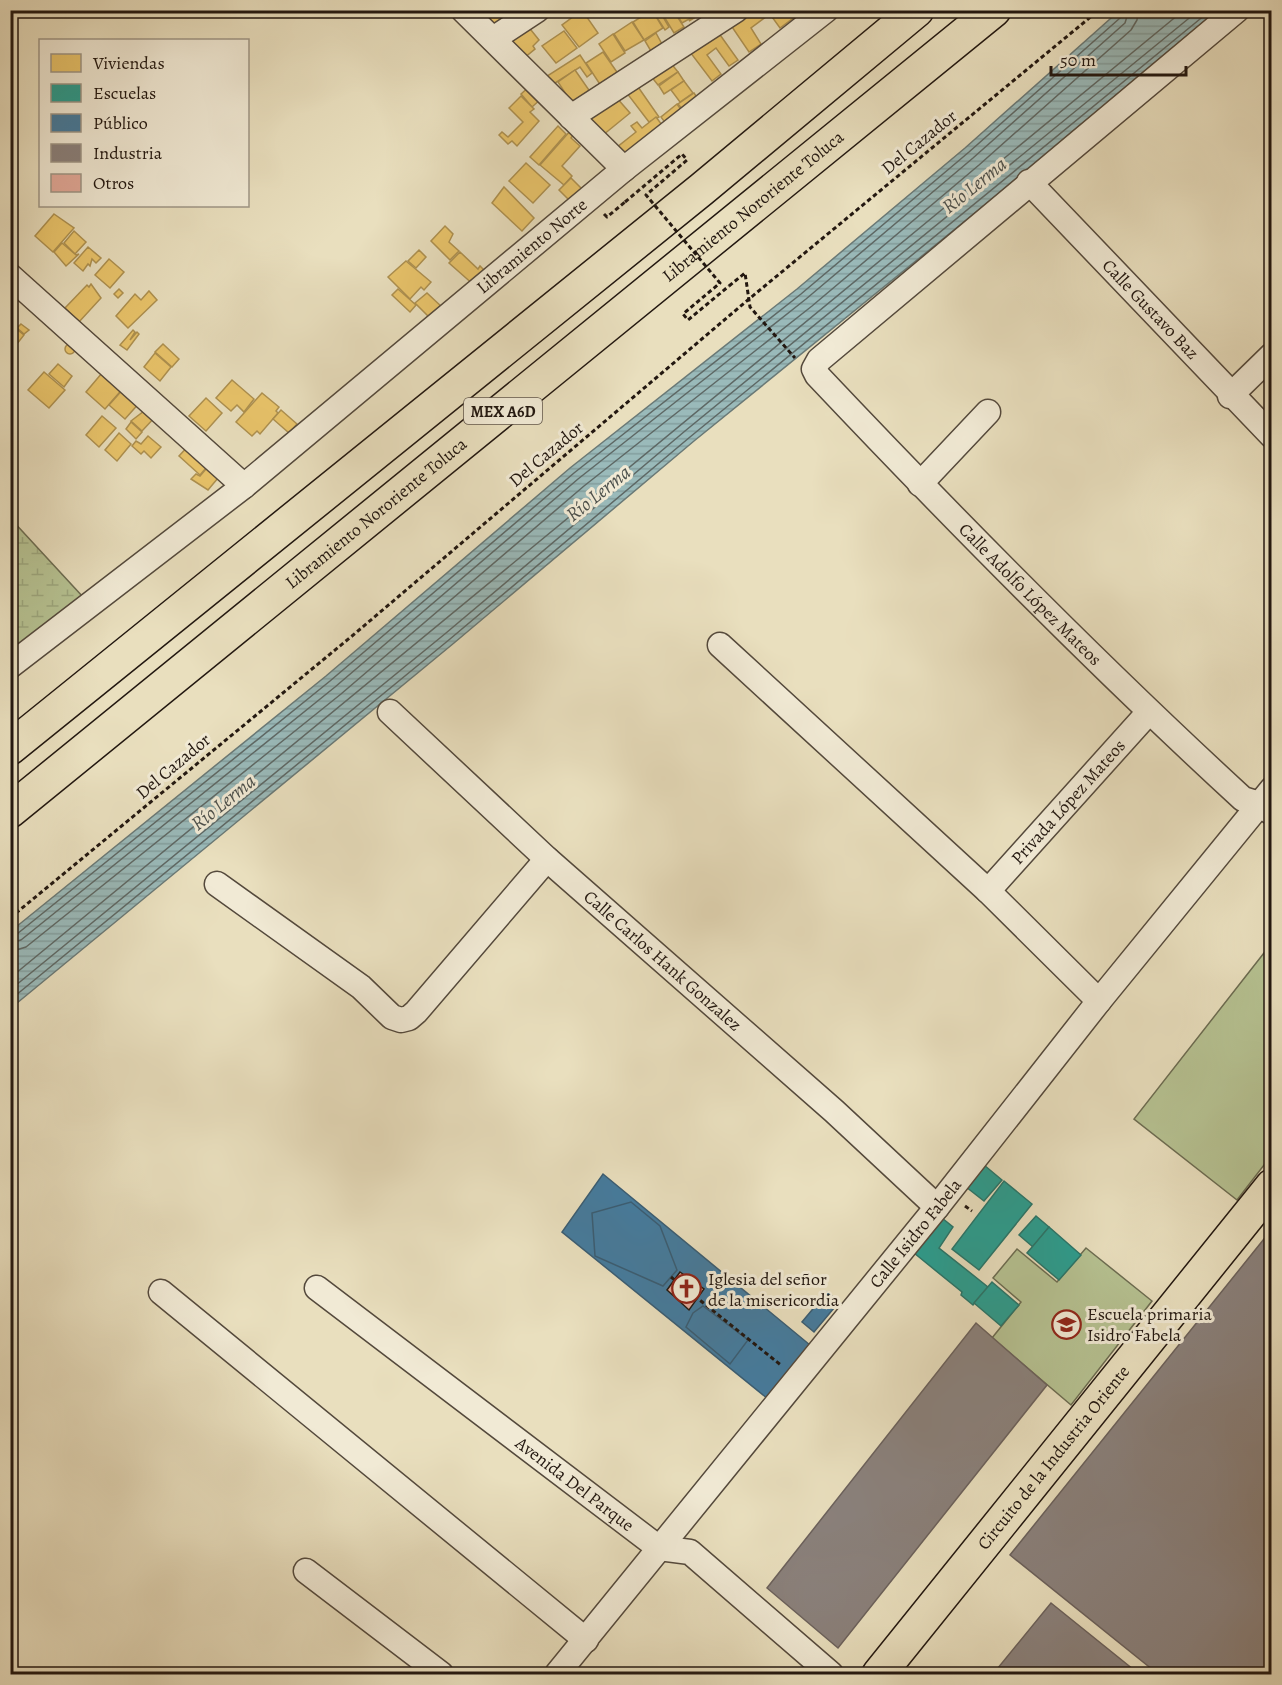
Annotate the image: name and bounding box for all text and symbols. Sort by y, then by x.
legend [39,39,249,207]
scale bar [1051,39,1186,77]
text: 50 m [1060,48,1096,72]
text: Viviendas [92,51,165,75]
text: Escuelas [93,81,156,105]
street label: Del Cazador [876,104,962,180]
text: Público [93,111,148,135]
street label: Libramiento Nororiente Toluca [657,125,849,287]
text: Industria [93,141,163,165]
water label: Río Lerma [936,151,1012,220]
text: Otros [93,171,134,195]
street label: Libramiento Norte [471,193,592,299]
street label: Calle Gustavo Baz [1097,254,1204,365]
road number: MEX A6D [464,398,542,424]
street label: Del Cazador [504,416,588,492]
street label: Libramiento Nororiente Toluca [280,432,472,594]
water label: Río Lerma [560,459,636,528]
street label: Calle Adolfo López Mateos [954,518,1107,671]
street label: Del Cazador [131,728,215,804]
street label: Privada López Mateos [1006,734,1131,870]
water label: Río Lerma [185,768,261,837]
street label: Calle Carlos Hank Gonzalez [579,885,747,1037]
street label: Calle Isidro Fabela [864,1173,967,1293]
place label: Iglesia del señor de la misericordia [708,1267,840,1312]
church icon: Iglesia del señor de la misericordia [671,1273,703,1305]
place label: Escuela primaria Isidro Fabela [1087,1302,1212,1347]
school or university icon: Escuela primaria Isidro Fabela [1050,1308,1082,1340]
street label: Circuito de la Industria Oriente [972,1360,1135,1555]
street label: Avenida Del Parque [510,1431,639,1537]

